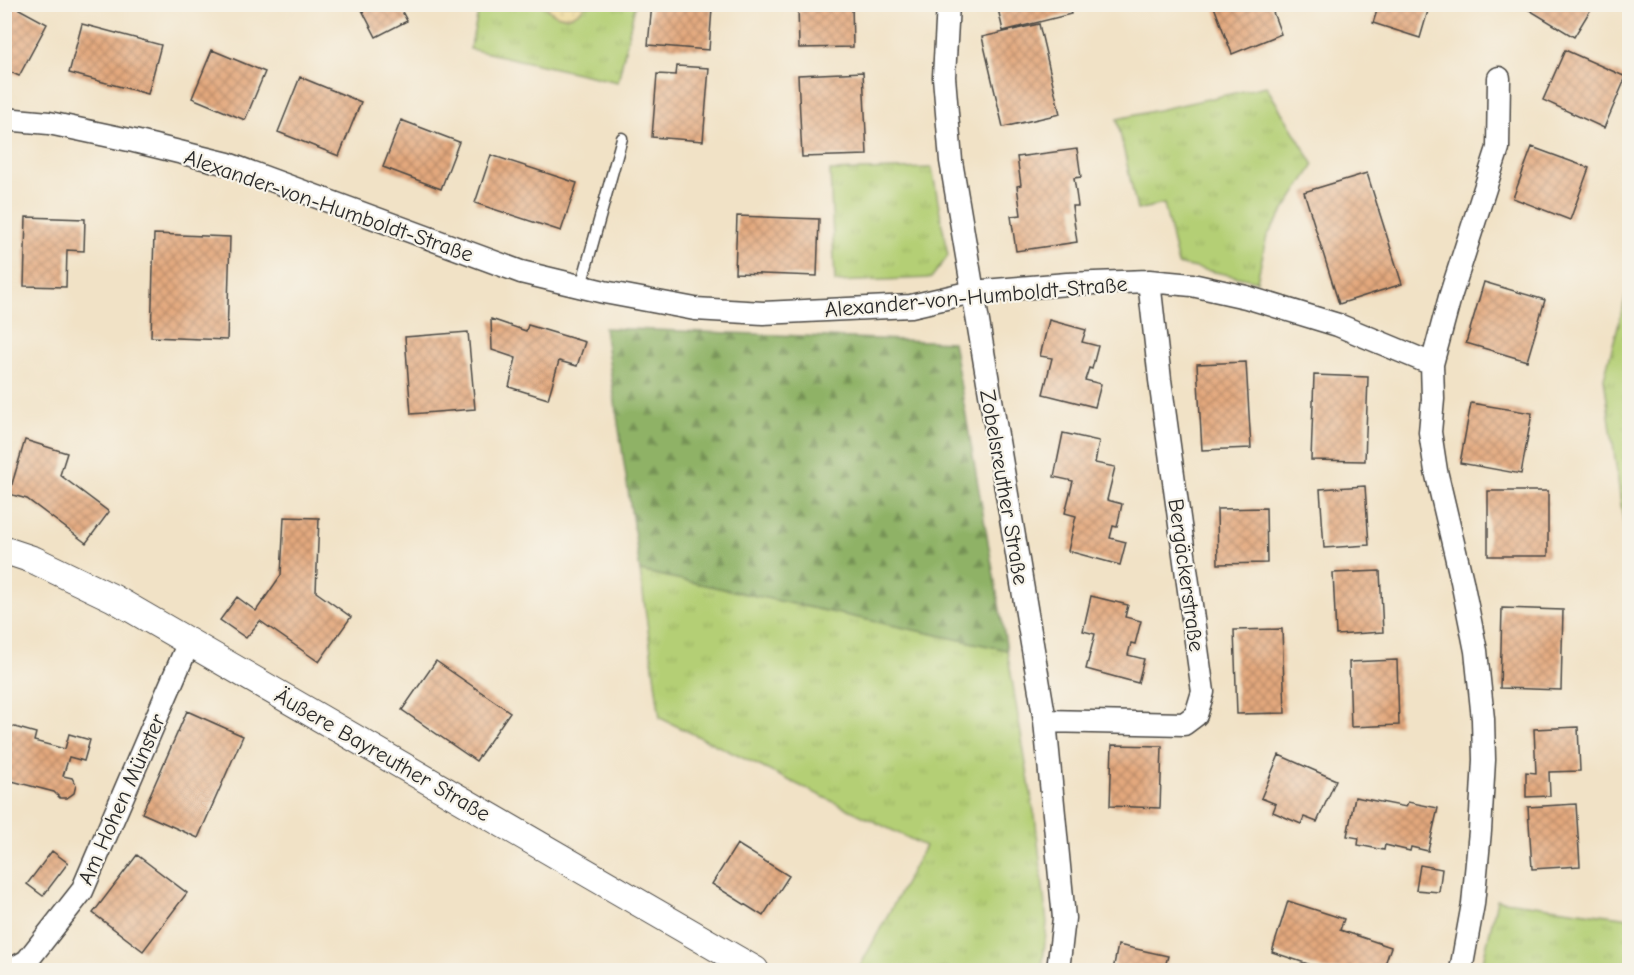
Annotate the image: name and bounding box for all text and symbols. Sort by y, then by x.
street label: Alexander-von-Humboldt-Straße [181,144,477,268]
street label: Alexander-von-Humboldt-Straße [824,271,1129,323]
street label: Zobelsreuther Straße [974,388,1034,587]
street label: Bergäckerstraße [1162,497,1210,653]
street label: Äußere Bayreuther Straße [270,682,495,827]
street label: Am Hohen Münster [72,710,171,889]

